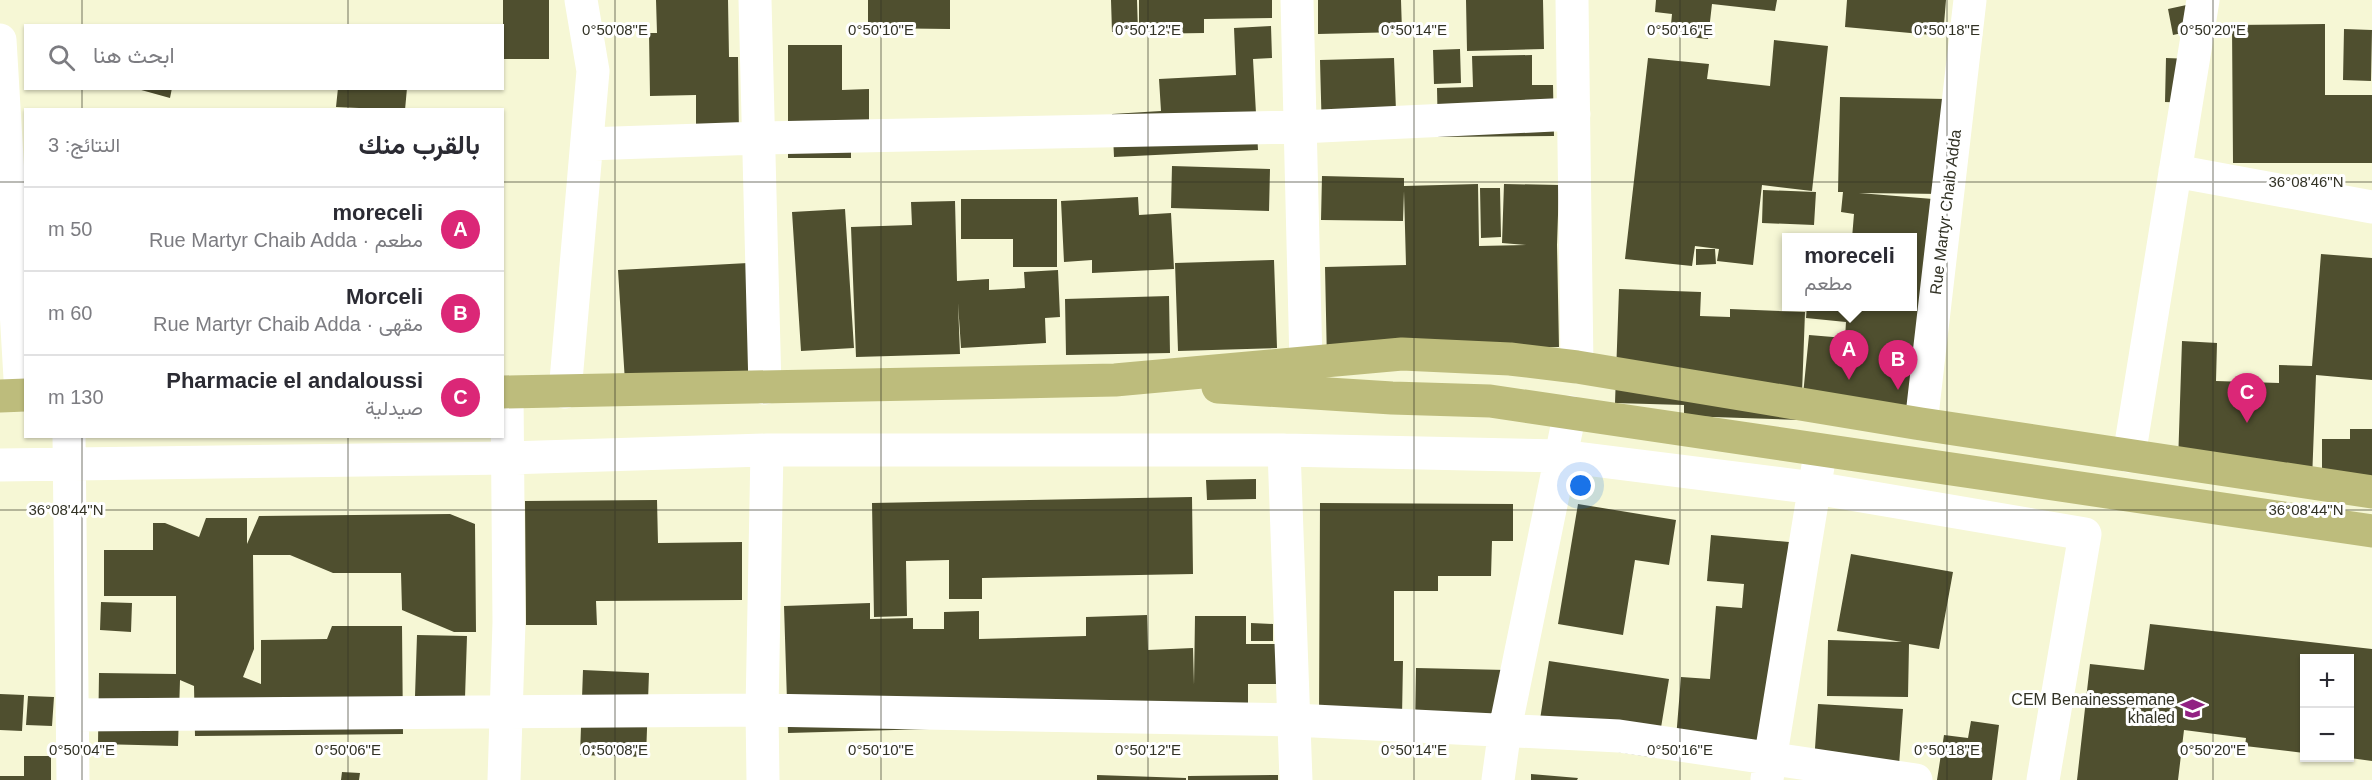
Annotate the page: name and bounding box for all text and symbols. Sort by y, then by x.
text: 0°50'08"E [582,21,648,38]
text: 0°50'10"E [848,21,914,38]
text: 0°50'12"E [1115,21,1181,38]
text: 0°50'14"E [1381,21,1447,38]
text: 0°50'16"E [1647,21,1713,38]
text: 0°50'18"E [1914,21,1980,38]
text: 0°50'20"E [2180,21,2246,38]
search box [24,24,504,90]
icon: search [45,41,78,74]
text: ابحث هنا [93,43,175,68]
street label: Rue Martyr Chaib Adda [1927,128,1964,296]
text: بالقرب منك [359,130,480,160]
text: النتائج: 3 [48,134,120,156]
text: 36°08'46"N [2268,173,2344,190]
text: moreceli [333,200,423,225]
text: 50 m [48,218,92,240]
text: A [453,218,468,240]
text: مطعم · Rue Martyr Chaib Adda [149,229,423,251]
popup [1782,233,1917,311]
text: moreceli [1804,243,1895,268]
text: مطعم [1804,272,1853,294]
text: Morceli [346,284,423,309]
text: 60 m [48,302,92,324]
text: B [453,302,468,324]
text: مقهى · Rue Martyr Chaib Adda [153,313,423,335]
pin: A [1830,330,1868,380]
pin: B [1878,340,1918,390]
text: Pharmacie el andaloussi [166,368,423,393]
pin: C [2228,374,2266,423]
text: 130 m [48,386,104,408]
text: C [453,386,468,408]
text: صيدلية [365,397,423,419]
your location [1566,471,1595,500]
text: 36°08'44"N [28,501,104,518]
text: 36°08'44"N [2268,501,2344,518]
map controls [2300,654,2354,762]
button: + [2300,654,2354,708]
place label: CEM Benainessemane khaled [2011,691,2175,726]
school or university icon: CEM Benainessemane khaled [2180,695,2206,721]
button: − [2300,708,2354,762]
text: 0°50'04"E [49,741,115,758]
text: 0°50'06"E [315,741,381,758]
text: 0°50'08"E [582,741,648,758]
text: 0°50'10"E [848,741,914,758]
text: 0°50'12"E [1115,741,1181,758]
text: 0°50'14"E [1381,741,1447,758]
text: 0°50'16"E [1647,741,1713,758]
text: 0°50'18"E [1914,741,1980,758]
text: 0°50'20"E [2180,741,2246,758]

